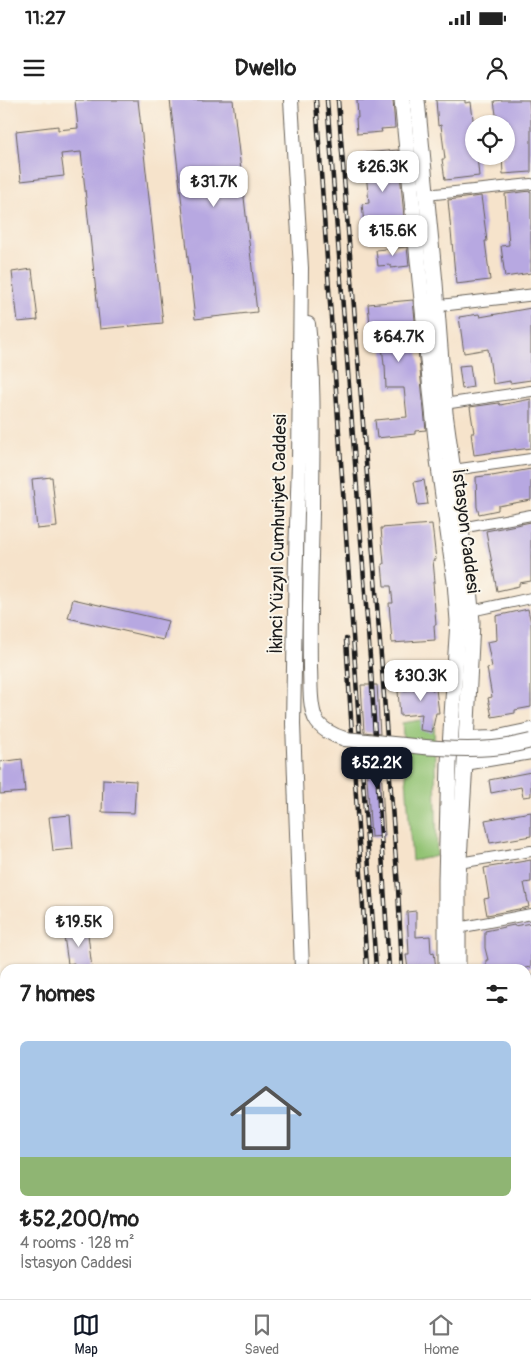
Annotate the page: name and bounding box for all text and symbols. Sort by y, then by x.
text: 11:27 [25,6,66,30]
icon: menu [20,54,48,82]
text: Dwello [235,54,296,82]
icon: person [483,54,511,82]
map controls [465,115,515,165]
button: locate [465,115,515,165]
pin: ₺26.3K [342,151,424,193]
text: ₺26.3K [358,157,408,177]
pin: ₺31.7K [173,166,255,208]
text: ₺31.7K [191,172,237,192]
pin: ₺15.6K [352,214,434,257]
text: ₺15.6K [370,221,417,241]
pin: ₺64.7K [358,320,440,363]
text: ₺64.7K [374,327,424,347]
street label: İkinci Yüzyıl Cumhuriyet Caddesi [265,414,292,654]
street label: İstasyon Caddesi [446,467,485,595]
pin: ₺30.3K [380,660,462,702]
text: ₺30.3K [395,666,447,686]
pin: ₺52.2K [336,746,418,789]
text: ₺52.2K [352,753,402,773]
pin: ₺19.5K [38,906,120,948]
text: ₺19.5K [56,912,102,932]
icon: filters [483,980,511,1008]
text: 7 homes [20,981,95,1008]
icon: home [221,1073,311,1163]
text: ₺52,200/mo [20,1206,139,1233]
text: 4 rooms · 128 m² [20,1233,135,1253]
text: İstasyon Caddesi [20,1253,132,1273]
tab: Map [72,1311,100,1358]
tab: Saved [244,1311,279,1358]
tab: Home [424,1311,459,1358]

